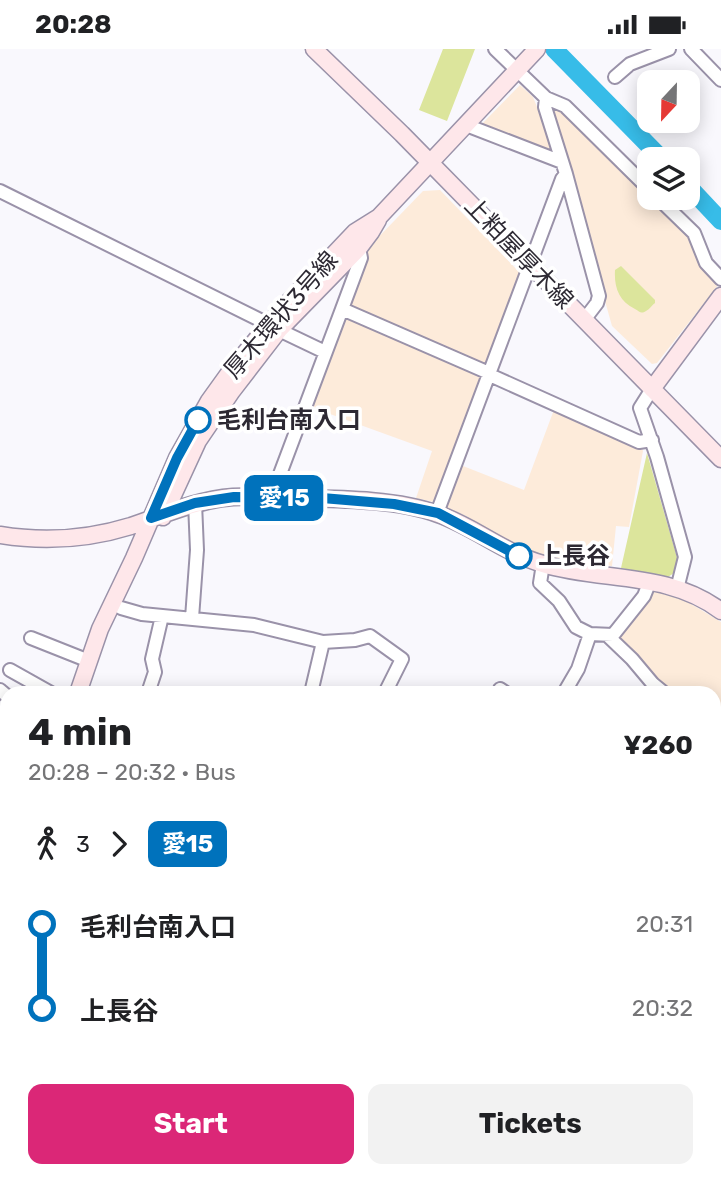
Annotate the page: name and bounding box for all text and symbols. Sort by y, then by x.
text: 20:28 [35,9,112,40]
north arrow [637,70,700,133]
map controls [637,70,700,210]
button: layers [637,147,700,210]
street label: 上粕屋厚木線 [459,191,579,315]
street label: 厚木環状3号線 [218,246,344,384]
place label: 毛利台南入口 [217,406,361,434]
marker: 毛利台南入口 [185,407,211,433]
line badge: 愛15 [244,475,324,521]
text: 愛15 [258,484,310,512]
place label: 上長谷 [538,542,610,570]
marker: 上長谷 [506,543,532,569]
text: 4 min [28,709,132,755]
text: ¥260 [624,730,693,761]
text: 20:28 – 20:32 · Bus [28,758,236,786]
icon: walk [28,825,66,863]
icon: forward [100,825,138,863]
text: 3 [76,830,90,858]
text: 愛15 [162,830,213,858]
text: 20:31 [636,910,693,938]
text: 毛利台南入口 [80,912,236,943]
text: 20:32 [632,994,693,1022]
text: 上長谷 [80,996,158,1027]
button: Start [28,1084,354,1164]
button: Tickets [368,1084,693,1164]

